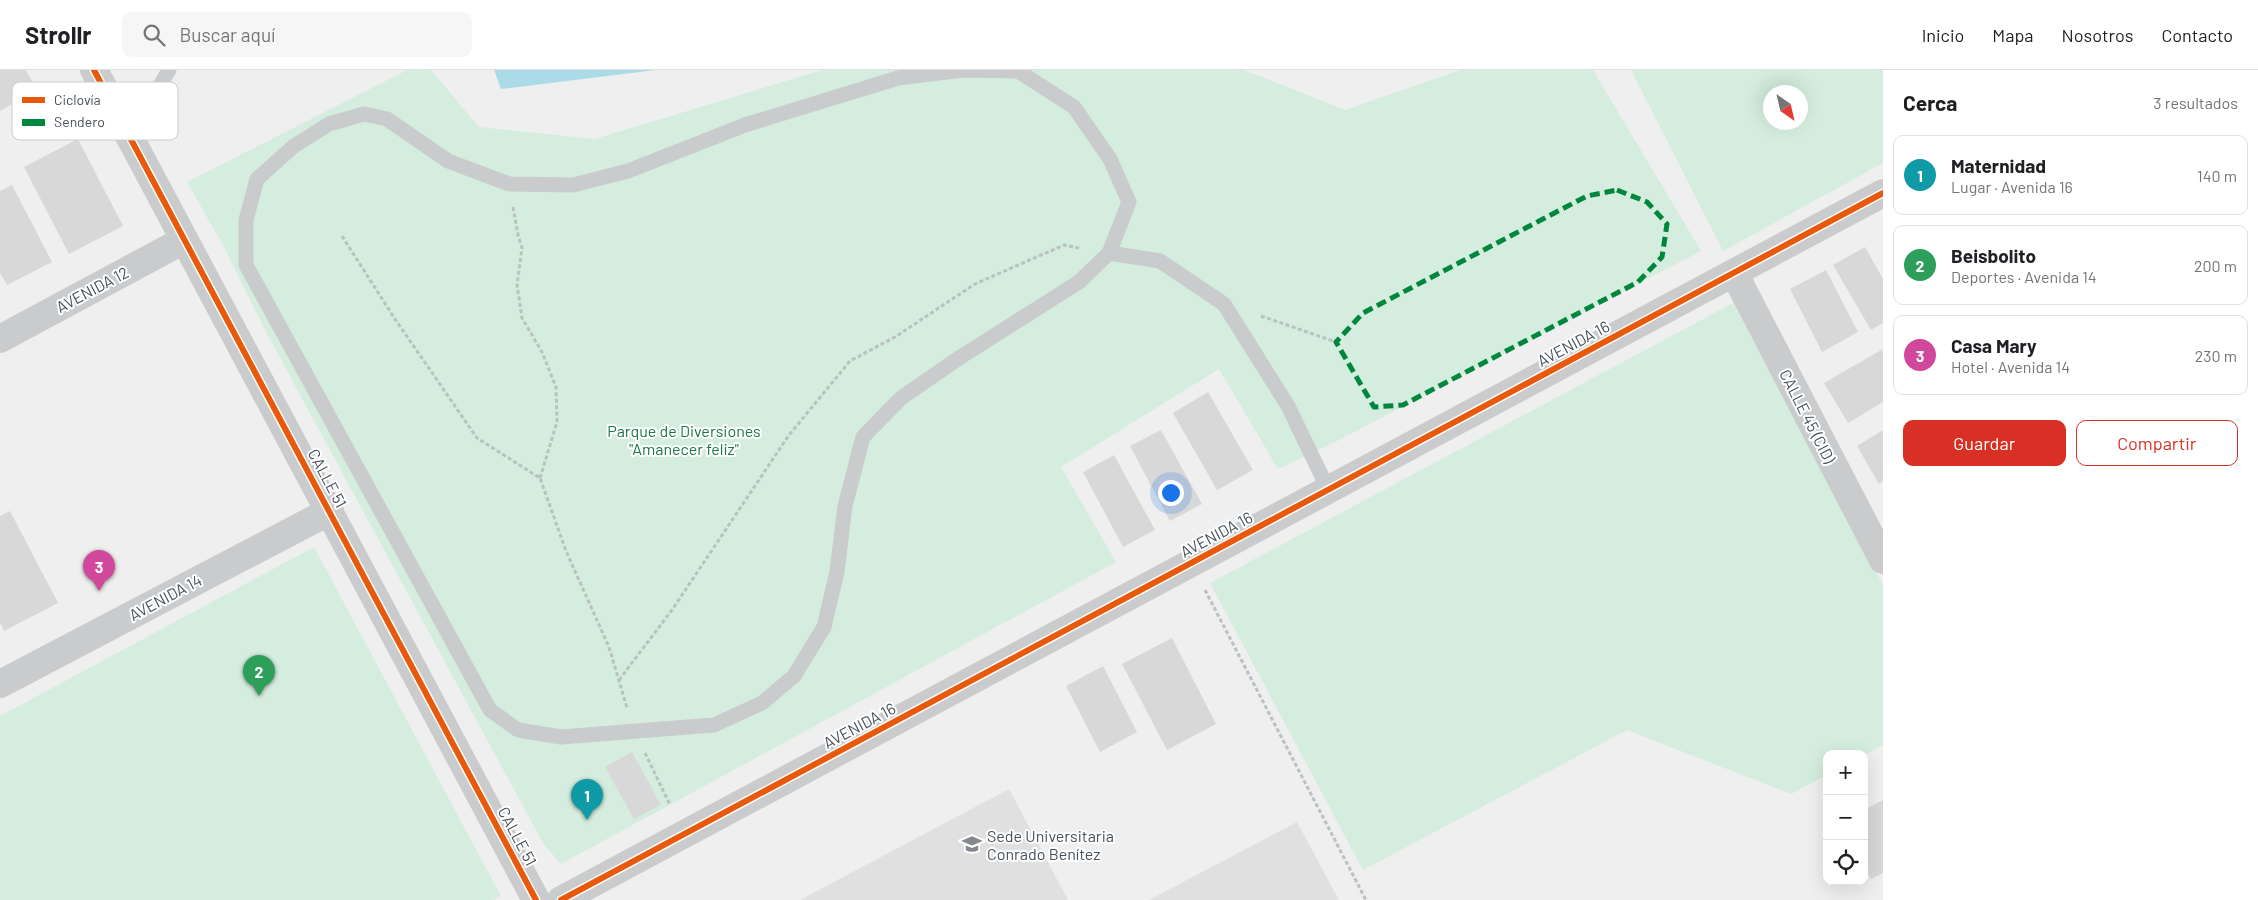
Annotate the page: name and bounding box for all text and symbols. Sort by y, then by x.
search box [122,12,472,57]
text: Strollr [25,20,92,49]
icon: search [140,21,168,49]
text: Buscar aquí [180,23,275,46]
text: Inicio [1922,24,1964,46]
text: Mapa [1992,24,2034,46]
text: Nosotros [2062,24,2133,46]
text: Contacto [2161,24,2233,46]
legend [12,82,178,140]
north arrow [1763,85,1808,130]
text: Cerca [1903,90,1957,115]
text: Ciclovía [54,91,101,108]
text: 3 resultados [2153,93,2238,112]
text: Sendero [54,113,105,130]
text: Maternidad [1951,154,2046,177]
text: 1 [1917,166,1923,185]
text: 140 m [2197,166,2237,185]
text: Lugar · Avenida 16 [1951,177,2073,196]
text: Beisbolito [1951,244,2036,267]
text: 2 [1916,256,1924,275]
text: 200 m [2194,256,2237,275]
street label: AVENIDA 12 [52,262,132,316]
text: Deportes · Avenida 14 [1951,267,2097,286]
street label: AVENIDA 16 [1534,316,1612,370]
text: Casa Mary [1951,334,2037,357]
text: 3 [1916,346,1924,365]
text: 230 m [2195,346,2237,365]
text: Hotel · Avenida 14 [1951,357,2070,376]
street label: CALLE 45 (CID) [1776,366,1840,467]
button: Guardar [1903,420,2066,466]
button: Compartir [2076,420,2238,466]
park label: Parque de Diversiones "Amanecer feliz" [607,421,761,458]
street label: CALLE 51 [305,445,351,511]
your location [1158,480,1184,506]
street label: AVENIDA 16 [1177,507,1255,561]
pin: 3 [83,550,115,591]
street label: AVENIDA 14 [125,570,205,624]
pin: 2 [243,655,275,696]
street label: AVENIDA 16 [820,698,898,752]
map controls [1823,750,1868,885]
button: + [1823,750,1868,795]
pin: 1 [571,779,603,820]
button: − [1823,795,1868,840]
street label: CALLE 51 [495,803,541,869]
place label: Sede Universitaria Conrado Benítez [987,826,1114,863]
school or university icon: Sede Universitaria Conrado Benítez [961,833,983,855]
button: locate [1823,840,1868,885]

